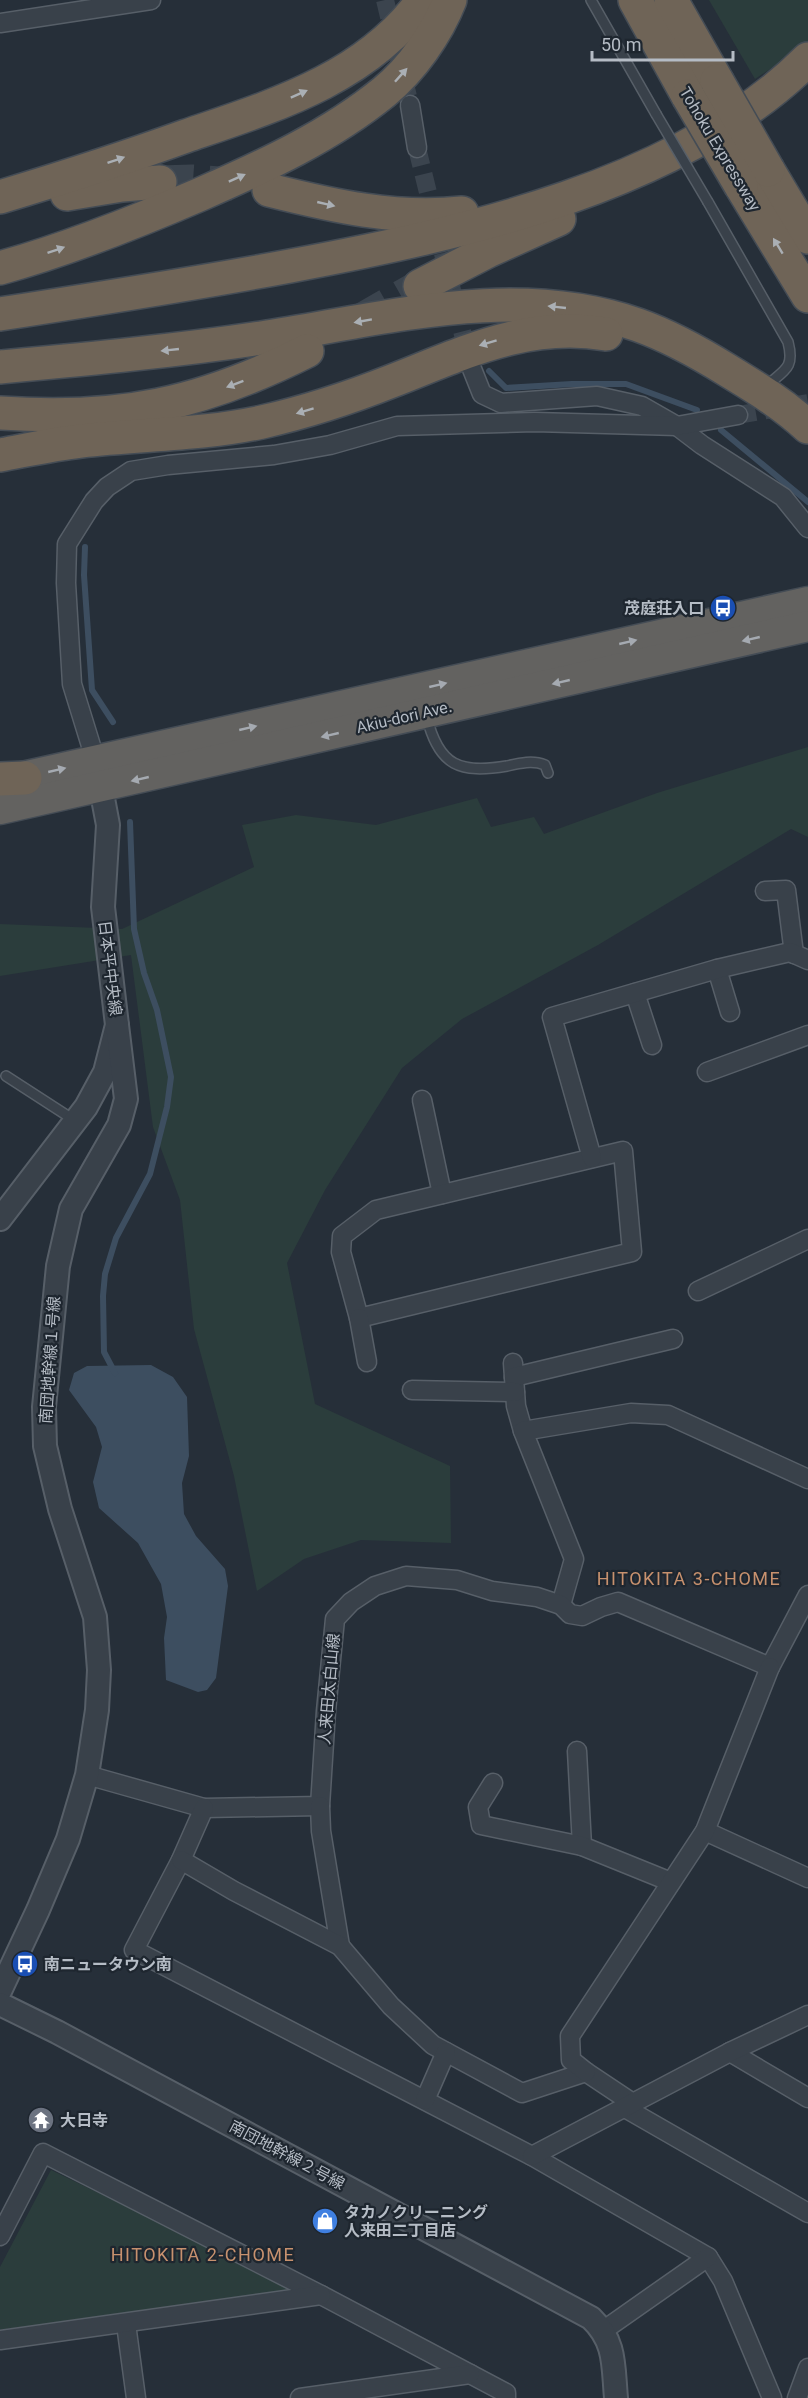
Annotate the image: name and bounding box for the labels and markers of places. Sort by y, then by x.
bus stop icon: 茂庭荘入口 [708,593,738,623]
place label: 茂庭荘入口 [624,599,704,618]
bus stop icon: 南ニュータウン南 [10,1949,40,1979]
place label: 南ニュータウン南 [44,1955,172,1974]
temple icon: 大日寺 [26,2105,56,2135]
place label: 大日寺 [60,2111,108,2130]
place label: タカノクリーニング 人来田二丁目店 [344,2203,488,2240]
shop icon: タカノクリーニング 人来田二丁目店 [310,2206,340,2236]

